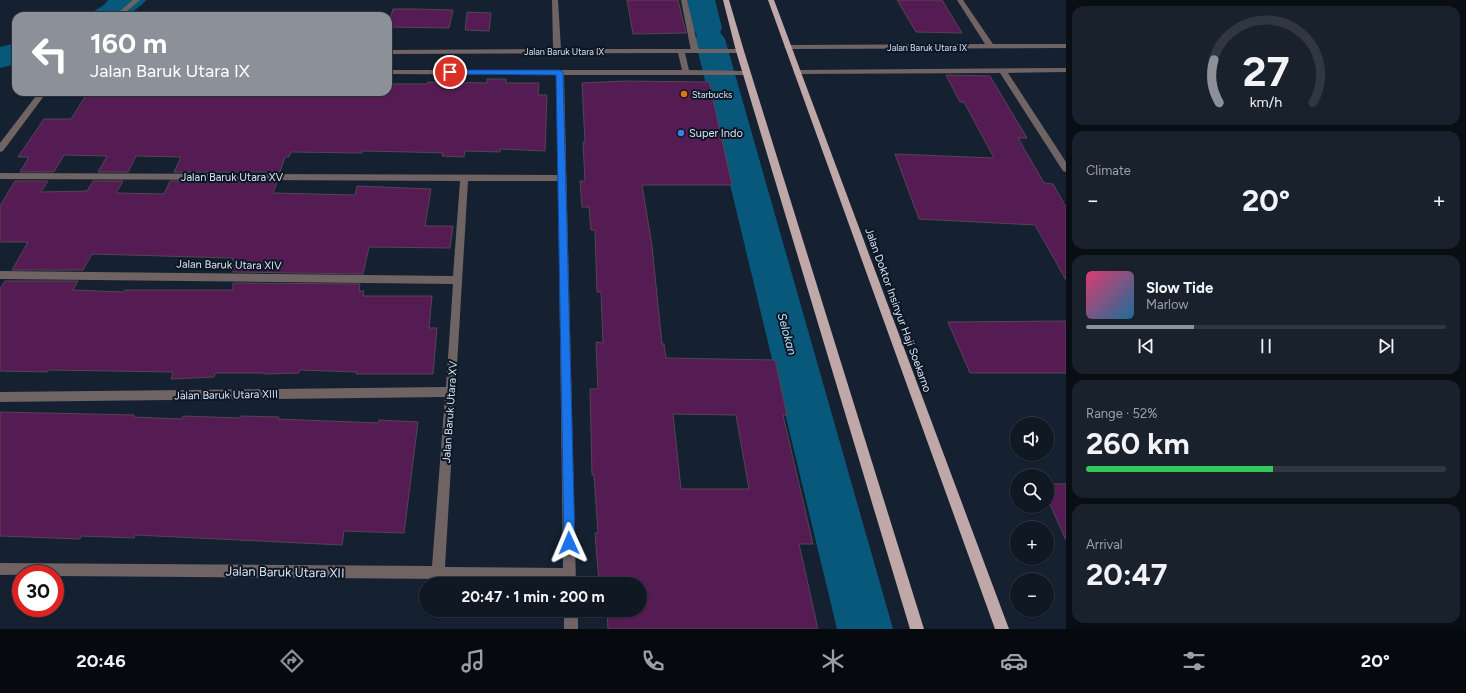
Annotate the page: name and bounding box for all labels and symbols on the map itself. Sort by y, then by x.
street label: Jalan Baruk Utara IX [887,42,967,53]
street label: Jalan Baruk Utara IX [524,46,604,57]
pin [433,55,467,89]
marker: Starbucks [679,89,689,99]
place label: Starbucks [692,89,732,100]
place label: Super Indo [689,127,743,140]
marker: Super Indo [676,128,686,138]
street label: Jalan Baruk Utara XV [181,171,284,184]
street label: Jalan Doktor Insinyur Haji Soekarno [862,226,934,394]
street label: Jalan Baruk Utara XIV [176,258,282,272]
water label: Selokan [775,311,799,357]
street label: Jalan Baruk Utara XV [440,360,460,464]
street label: Jalan Baruk Utara XIII [174,388,278,402]
position arrow [548,522,590,564]
street label: Jalan Baruk Utara XII [225,563,345,581]
speed limit sign: 30 [12,565,64,617]

